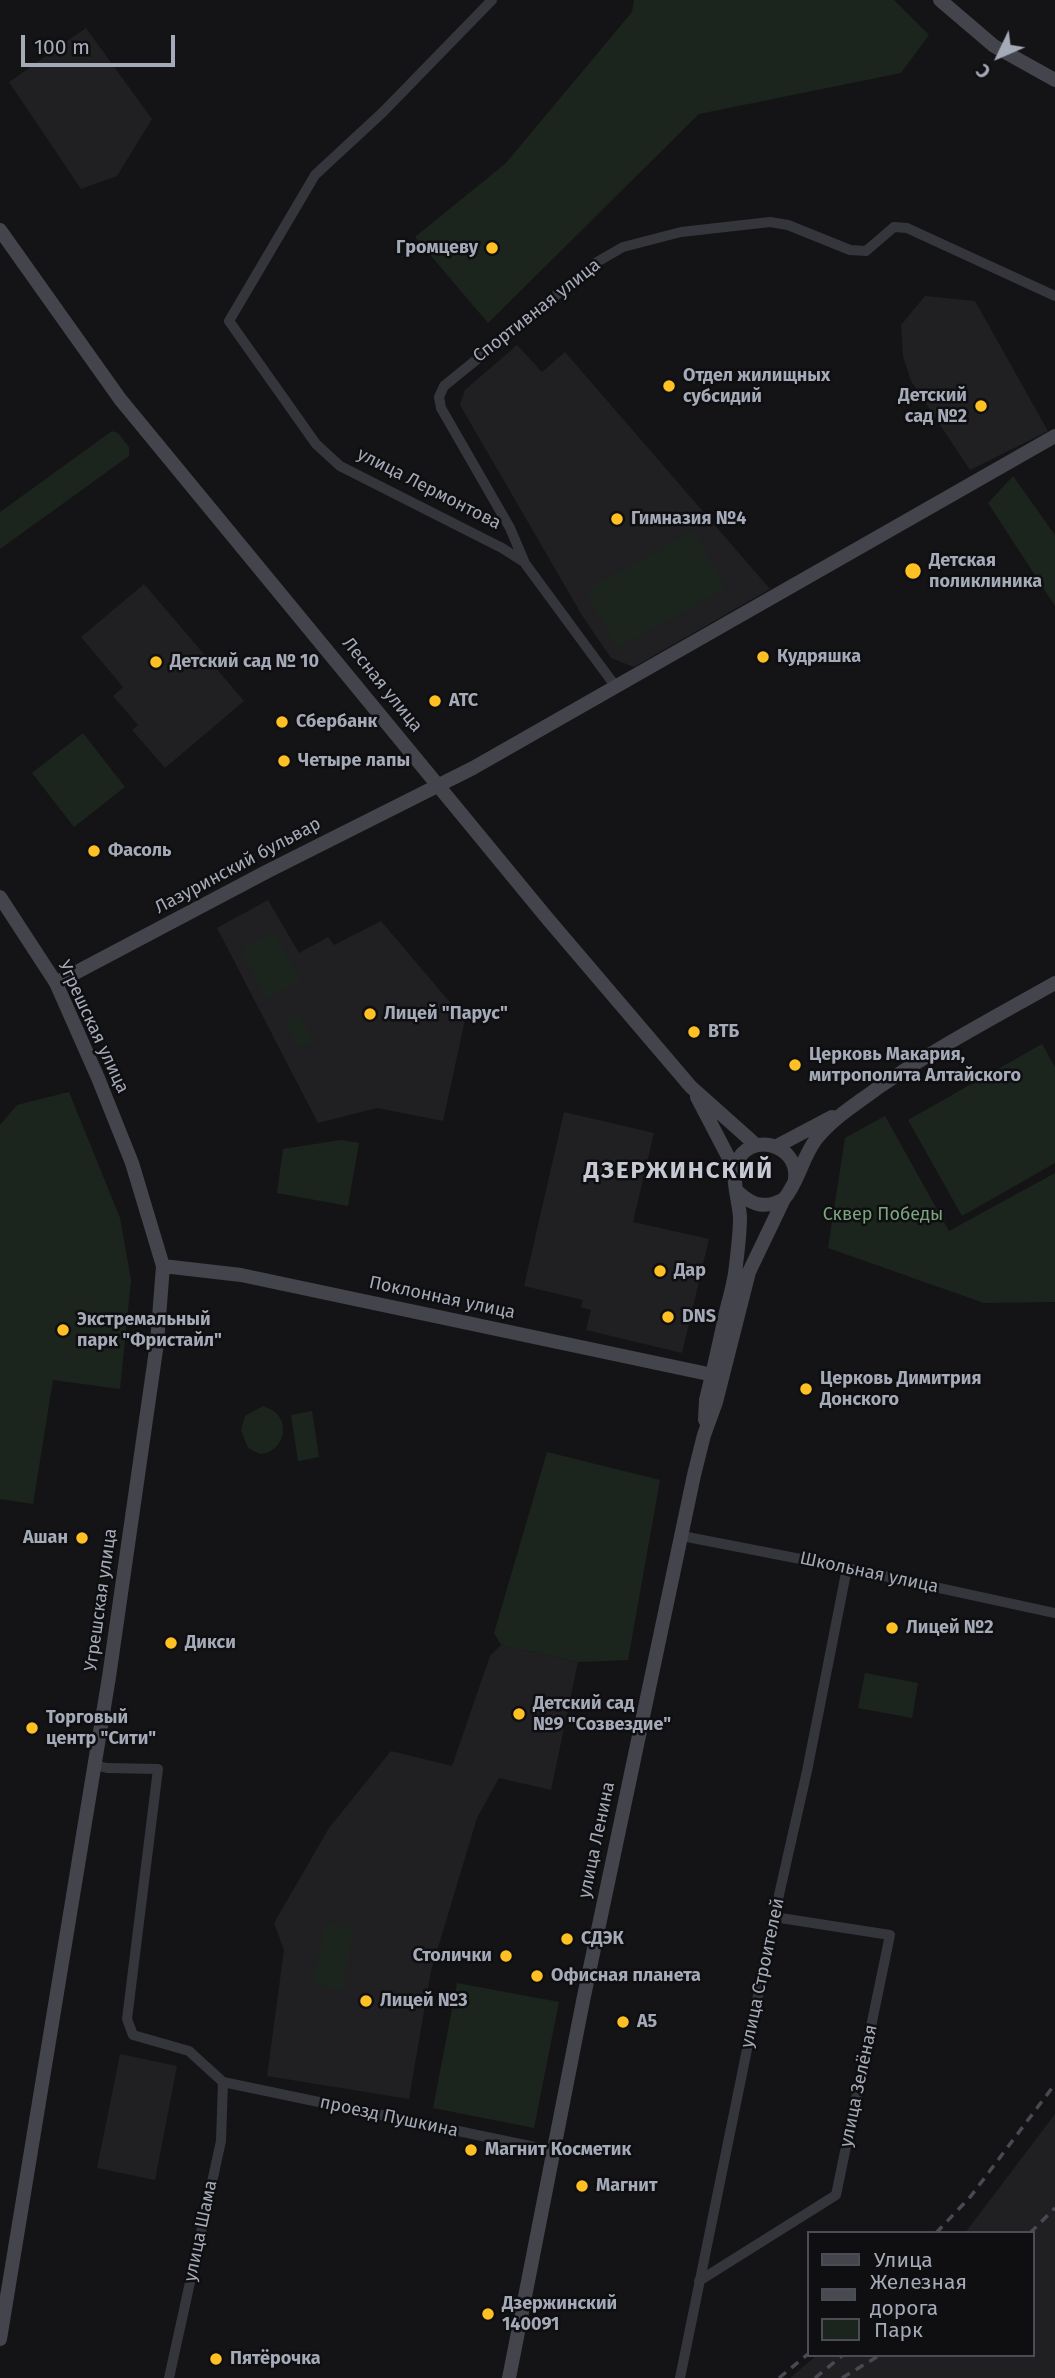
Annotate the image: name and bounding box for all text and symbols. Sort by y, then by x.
scale bar [24,21,178,65]
north arrow [964,21,1034,91]
text: 100 m [34,34,90,60]
text: С [971,59,996,83]
place label: Громцеву [396,237,478,259]
marker: Громцеву [484,240,500,256]
street label: Спортивная улица [469,255,605,367]
place label: Отдел жилищных субсидий [683,365,830,408]
marker: Отдел жилищных субсидий [661,378,677,394]
place label: Детский сад №2 [898,385,967,428]
marker: Детский сад №2 [973,398,989,414]
street label: улица Лермонтова [353,443,505,535]
place label: Гимназия №4 [631,508,746,530]
marker: Гимназия №4 [609,511,625,527]
place label: Детская поликлиника [929,550,1042,592]
marker: Детская поликлиника [903,561,923,581]
street label: Лесная улица [337,633,427,737]
place label: Кудряшка [777,646,861,668]
marker: Кудряшка [755,649,771,665]
place label: Детский сад № 10 [170,651,319,673]
marker: Детский сад № 10 [148,654,164,670]
place label: АТС [449,690,478,712]
marker: АТС [427,693,443,709]
place label: Сбербанк [296,711,377,733]
marker: Сбербанк [274,714,290,730]
place label: Четыре лапы [298,750,410,772]
marker: Четыре лапы [276,753,292,769]
street label: Лазуринский бульвар [151,813,325,919]
place label: Фасоль [108,840,171,862]
marker: Фасоль [86,843,102,859]
street label: Угрешская улица [53,957,133,1097]
place label: Лицей "Парус" [384,1003,508,1025]
marker: Лицей "Парус" [362,1006,378,1022]
place label: ВТБ [708,1021,739,1043]
marker: ВТБ [686,1024,702,1040]
place label: Церковь Макария, митрополита Алтайского [809,1044,1021,1086]
marker: Церковь Макария, митрополита Алтайского [787,1057,803,1073]
district label: ДЗЕРЖИНСКИЙ [585,1157,773,1185]
park label: Сквер Победы [823,1204,943,1226]
place label: Дар [674,1260,706,1282]
marker: Дар [652,1263,668,1279]
street label: Поклонная улица [367,1272,517,1324]
place label: DNS [682,1306,716,1328]
place label: Экстремальный парк "Фристайл" [77,1309,222,1352]
marker: DNS [660,1309,676,1325]
marker: Экстремальный парк "Фристайл" [55,1322,71,1338]
place label: Церковь Димитрия Донского [820,1368,981,1410]
marker: Церковь Димитрия Донского [798,1381,814,1397]
place label: Ашан [23,1527,68,1549]
street label: Угрешская улица [80,1527,122,1673]
marker: Ашан [74,1530,90,1546]
street label: Школьная улица [798,1548,940,1598]
place label: Лицей №2 [906,1617,993,1639]
marker: Лицей №2 [884,1620,900,1636]
place label: Дикси [185,1632,236,1654]
marker: Дикси [163,1635,179,1651]
place label: Детский сад №9 "Созвездие" [533,1693,671,1736]
marker: Детский сад №9 "Созвездие" [511,1706,527,1722]
place label: Торговый центр "Сити" [46,1707,156,1750]
marker: Торговый центр "Сити" [24,1720,40,1736]
street label: улица Ленина [574,1780,620,1900]
street label: улица Строителей [737,1896,789,2050]
place label: СДЭК [581,1928,624,1950]
marker: СДЭК [559,1931,575,1947]
place label: Столички [413,1945,492,1967]
marker: Столички [498,1948,514,1964]
place label: Офисная планета [551,1965,701,1987]
marker: Офисная планета [529,1968,545,1984]
place label: Лицей №3 [380,1990,468,2012]
marker: Лицей №3 [358,1993,374,2009]
place label: А5 [637,2011,657,2033]
marker: А5 [615,2014,631,2030]
street label: улица Зелёная [835,2023,883,2149]
street label: проезд Пушкина [318,2092,460,2142]
place label: Магнит Косметик [485,2139,631,2161]
marker: Магнит Косметик [463,2142,479,2158]
place label: Магнит [596,2175,657,2197]
street label: улица Шама [180,2178,222,2284]
marker: Магнит [574,2178,590,2194]
legend [806,2231,1034,2357]
text: Улица [874,2247,933,2273]
text: Железная дорога [870,2269,967,2321]
place label: Дзержинский 140091 [502,2293,617,2336]
marker: Дзержинский 140091 [480,2306,496,2322]
text: Парк [874,2317,923,2343]
place label: Пятёрочка [230,2348,321,2370]
marker: Пятёрочка [208,2351,224,2367]

